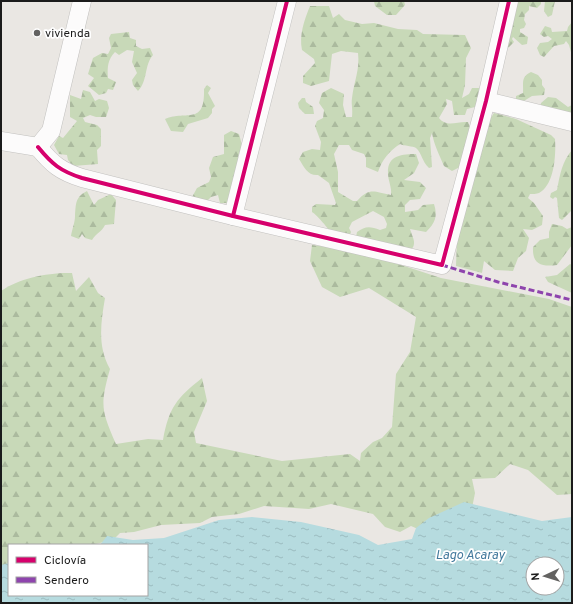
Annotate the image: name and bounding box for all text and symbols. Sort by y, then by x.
place label: vivienda [45,26,90,42]
marker: vivienda [32,28,42,38]
legend [8,544,148,596]
water label: Lago Acaray [435,548,506,564]
text: Ciclovía [44,553,86,569]
north arrow [525,556,565,596]
text: N [529,572,543,581]
text: Sendero [44,573,89,589]

